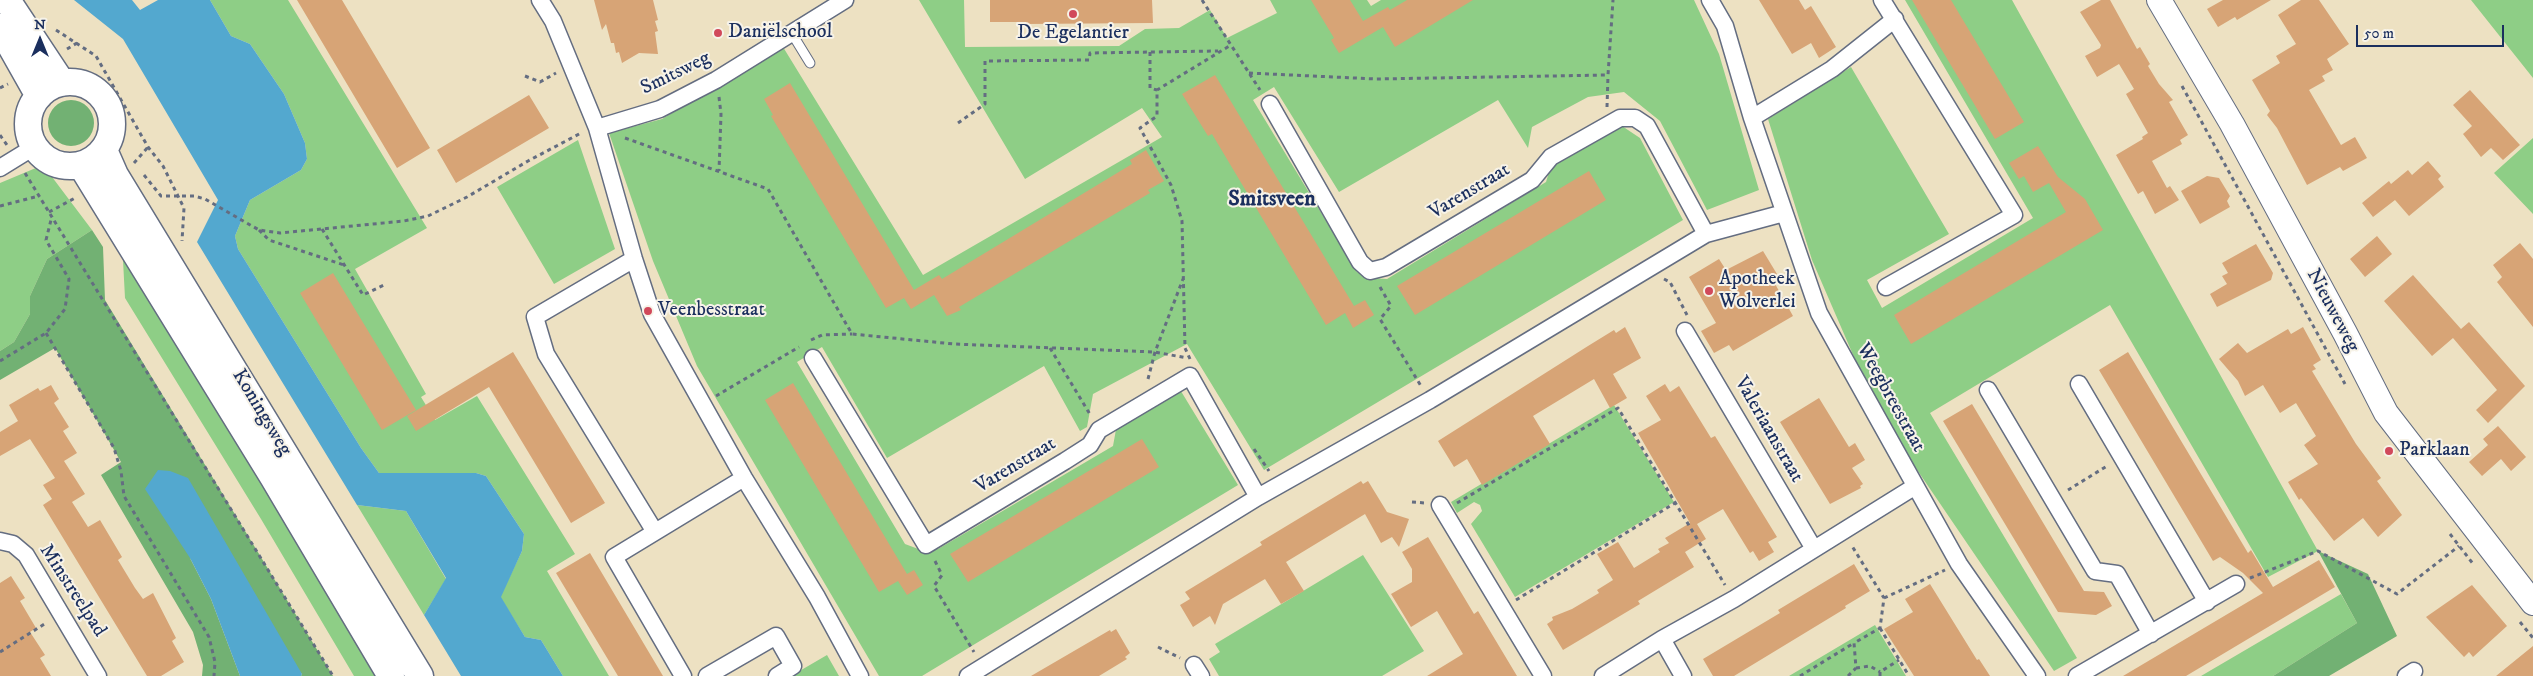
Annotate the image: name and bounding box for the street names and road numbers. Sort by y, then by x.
street label: Smitsweg [637,47,715,101]
street label: Varenstraat [1425,159,1515,225]
street label: Nieuweweg [2300,265,2364,357]
street label: Weegbreestraat [1850,339,1930,457]
street label: Koningsweg [226,365,296,461]
street label: Valeriaanstraat [1728,373,1808,487]
street label: Varenstraat [971,433,1061,499]
street label: Minstreelpad [33,540,111,642]

